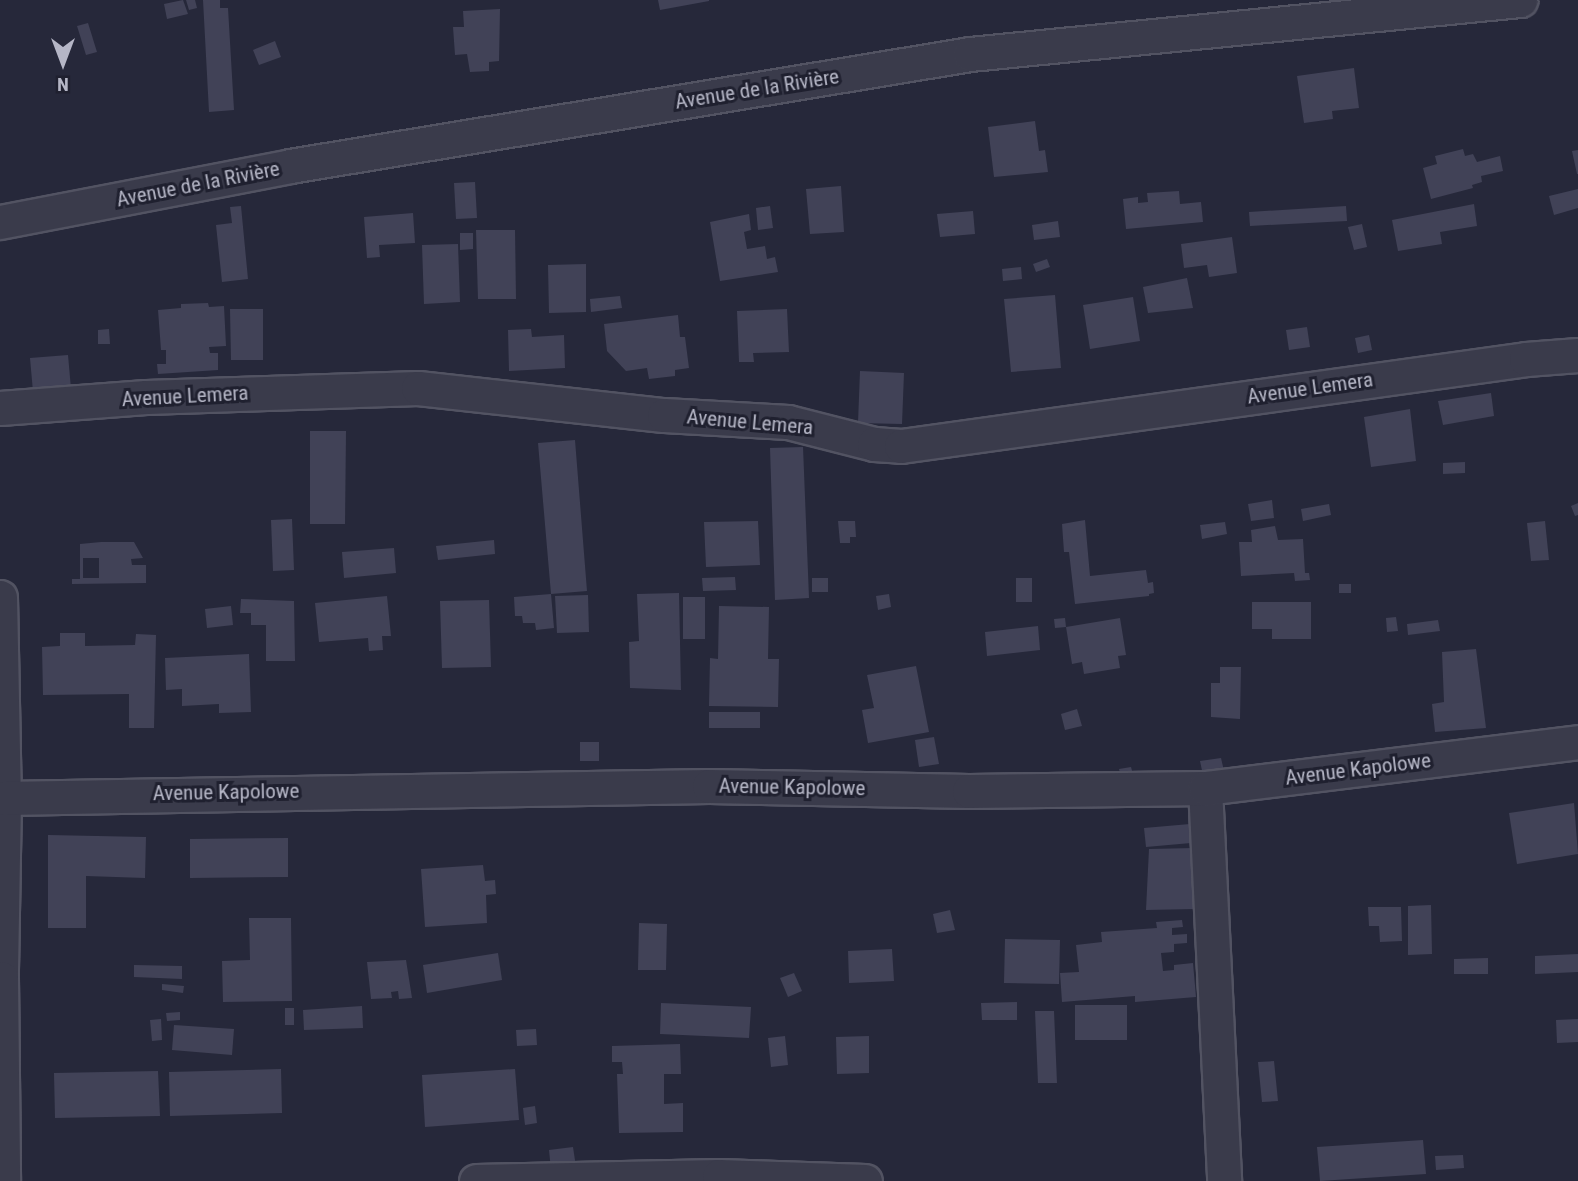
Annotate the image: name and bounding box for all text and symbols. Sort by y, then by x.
north arrow [28,28,98,98]
street label: Avenue de la Rivière [673,64,841,114]
text: N [57,73,69,96]
street label: Avenue de la Rivière [114,156,282,212]
street label: Avenue Lemera [1245,367,1375,409]
street label: Avenue Lemera [121,380,249,412]
street label: Avenue Lemera [686,404,814,440]
street label: Avenue Kapolowe [1284,748,1432,790]
street label: Avenue Kapolowe [719,773,865,801]
street label: Avenue Kapolowe [153,778,299,806]

